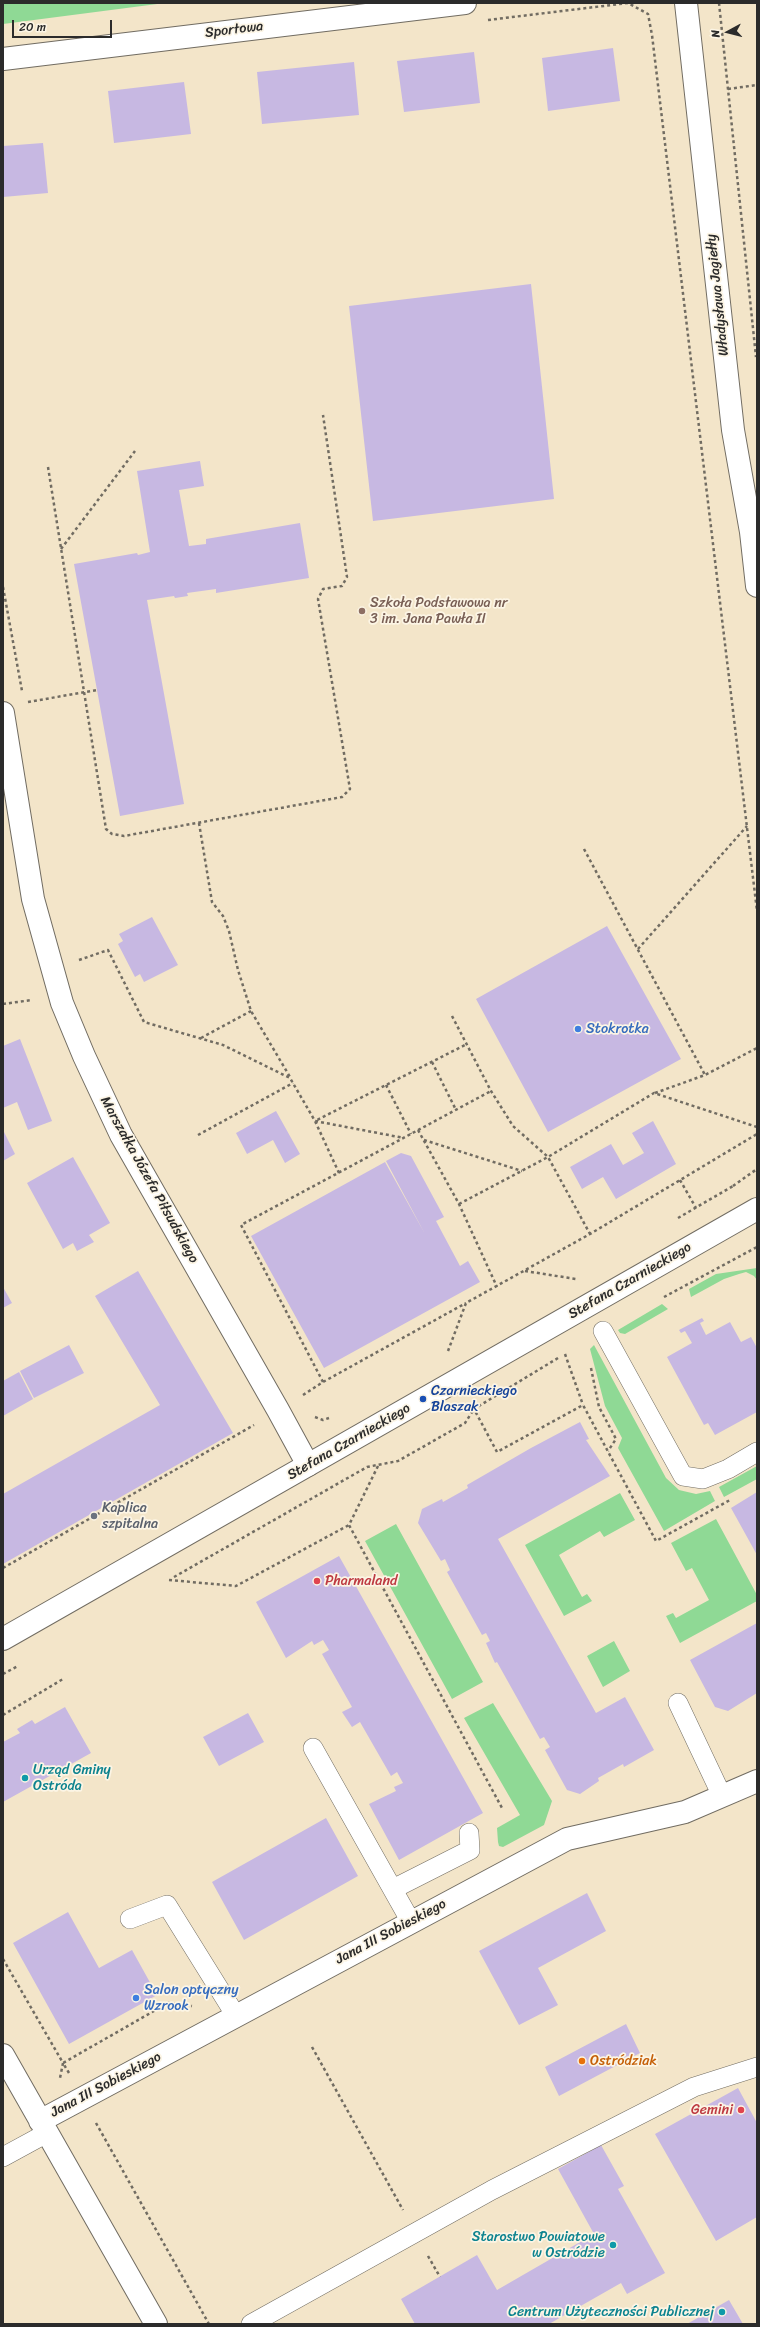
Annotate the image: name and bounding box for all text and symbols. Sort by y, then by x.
scale bar [14,12,114,38]
north arrow [708,12,748,52]
text: 20 m [19,16,46,38]
street label: Sportowa [204,18,264,42]
text: N [706,29,725,38]
street label: Władysława Jagiełły [703,233,733,357]
place label: Szkoła Podstawowa nr 3 im. Jana Pawła II [370,595,508,628]
marker: Szkoła Podstawowa nr 3 im. Jana Pawła II [357,606,367,616]
place label: Stokrotka [586,1021,649,1037]
marker: Stokrotka [573,1024,583,1034]
street label: Marszałka Józefa Piłsudskiego [96,1094,202,1266]
street label: Stefana Czarnieckiego [565,1239,695,1323]
place label: Czarnieckiego Blaszak [431,1383,517,1416]
marker: Czarnieckiego Blaszak [418,1394,428,1404]
street label: Stefana Czarnieckiego [284,1400,414,1484]
place label: Kaplica szpitalna [102,1500,158,1532]
marker: Kaplica szpitalna [89,1511,99,1521]
place label: Pharmaland [325,1573,397,1589]
marker: Pharmaland [312,1576,322,1586]
place label: Urząd Gminy Ostróda [33,1762,111,1794]
marker: Urząd Gminy Ostróda [20,1773,30,1783]
street label: Jana III Sobieskiego [333,1896,449,1968]
place label: Salon optyczny Wzrook [144,1982,238,2014]
marker: Salon optyczny Wzrook [131,1993,141,2003]
street label: Jana III Sobieskiego [48,2049,164,2121]
place label: Ostródziak [590,2053,657,2069]
marker: Ostródziak [577,2056,587,2066]
place label: Gemini [691,2102,733,2118]
marker: Gemini [736,2105,746,2115]
place label: Starostwo Powiatowe w Ostródzie [472,2229,605,2262]
marker: Starostwo Powiatowe w Ostródzie [608,2240,618,2250]
place label: Centrum Użyteczności Publicznej [508,2304,714,2320]
marker: Centrum Użyteczności Publicznej [717,2307,727,2317]

